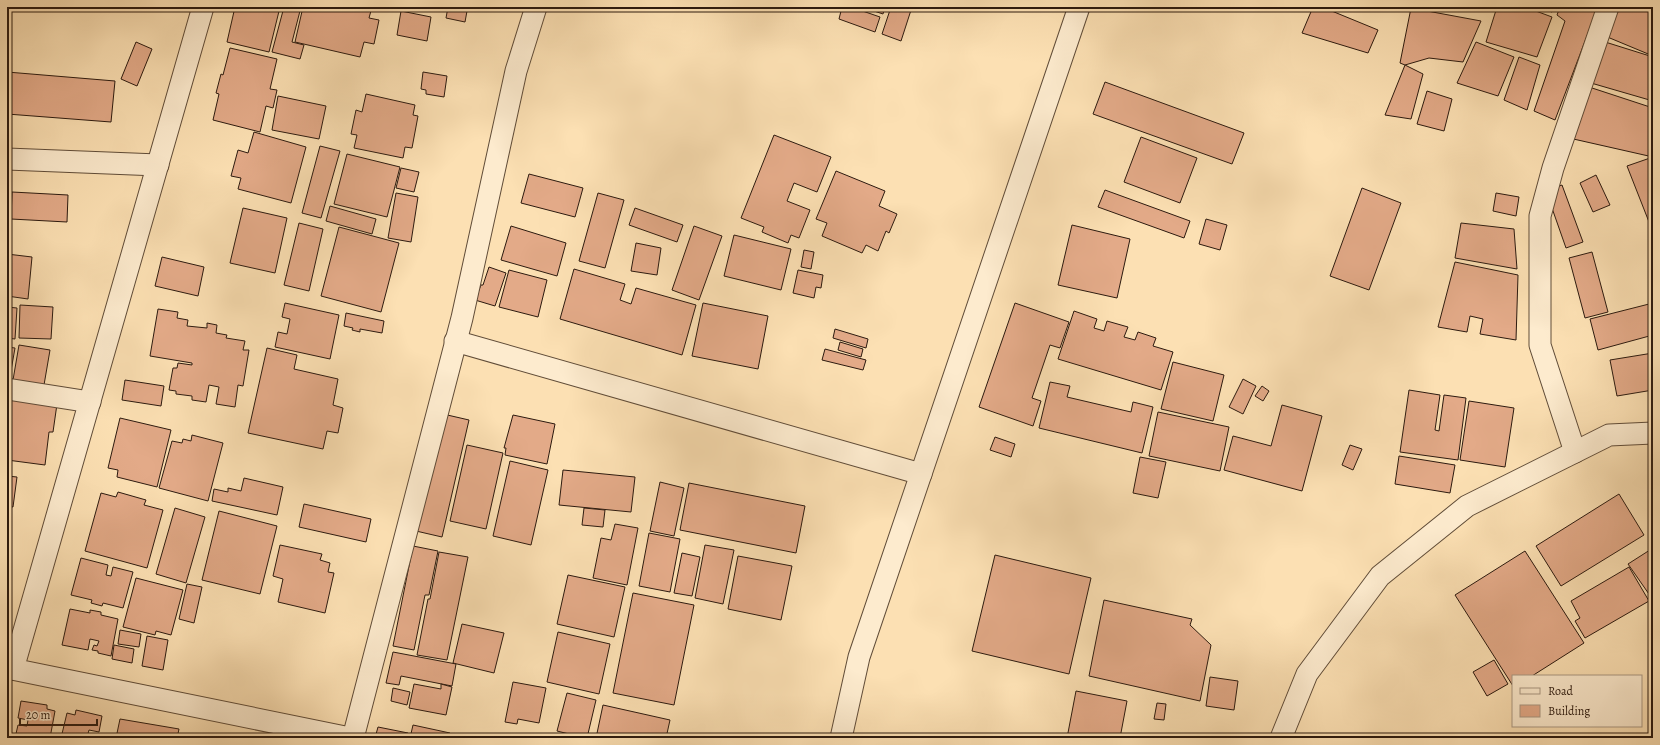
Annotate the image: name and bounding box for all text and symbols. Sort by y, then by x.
legend [1512,675,1642,727]
text: Road [1548,683,1574,699]
scale bar [20,701,97,727]
text: Building [1548,703,1590,719]
text: 20 m [26,707,50,723]

